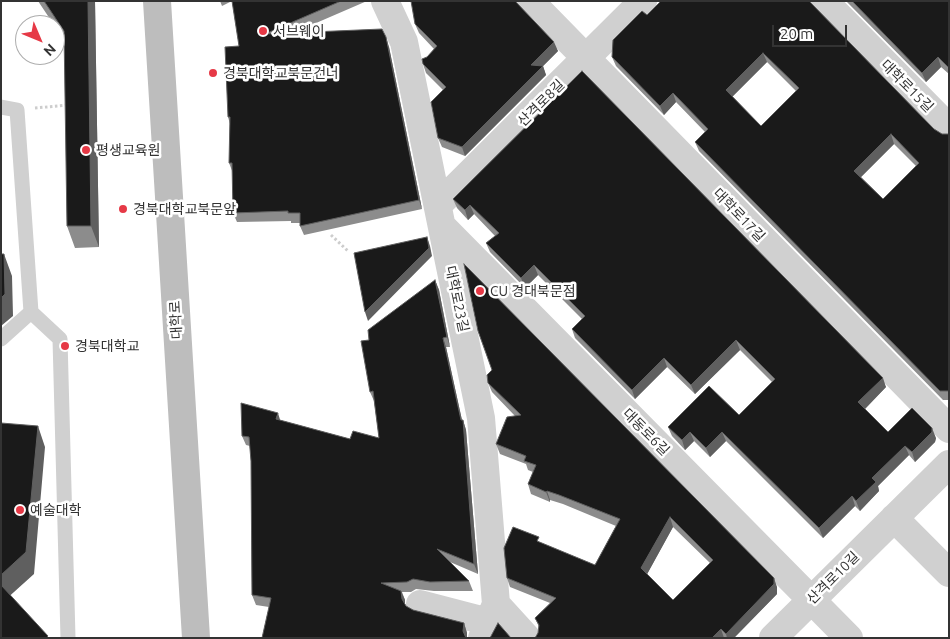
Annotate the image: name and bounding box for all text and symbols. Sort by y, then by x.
north arrow [15,15,65,65]
scale bar [775,15,850,47]
place label: 서브웨이 [273,23,325,39]
marker: 서브웨이 [257,25,269,37]
text: 20 m [780,25,813,42]
text: N [41,41,59,59]
street label: 대학로15길 [877,56,937,116]
place label: 경북대학교북문건너 [223,65,339,81]
marker: 경북대학교북문건너 [207,67,219,79]
street label: 산격로8길 [514,76,568,130]
place label: 평생교육원 [96,142,160,158]
marker: 평생교육원 [80,144,92,156]
street label: 대학로17길 [710,185,768,245]
place label: 경북대학교북문앞 [133,201,236,217]
marker: 경북대학교북문앞 [117,203,129,215]
street label: 대학로23길 [442,264,472,334]
place label: CU 경대북문점 [490,283,576,299]
marker: CU 경대북문점 [474,285,486,297]
street label: 대학로 [167,300,185,340]
place label: 경북대학교 [75,338,139,354]
marker: 경북대학교 [59,340,71,352]
street label: 대동로6길 [619,405,673,459]
place label: 예술대학 [30,502,82,518]
marker: 예술대학 [14,504,26,516]
street label: 산격로10길 [803,548,863,608]

